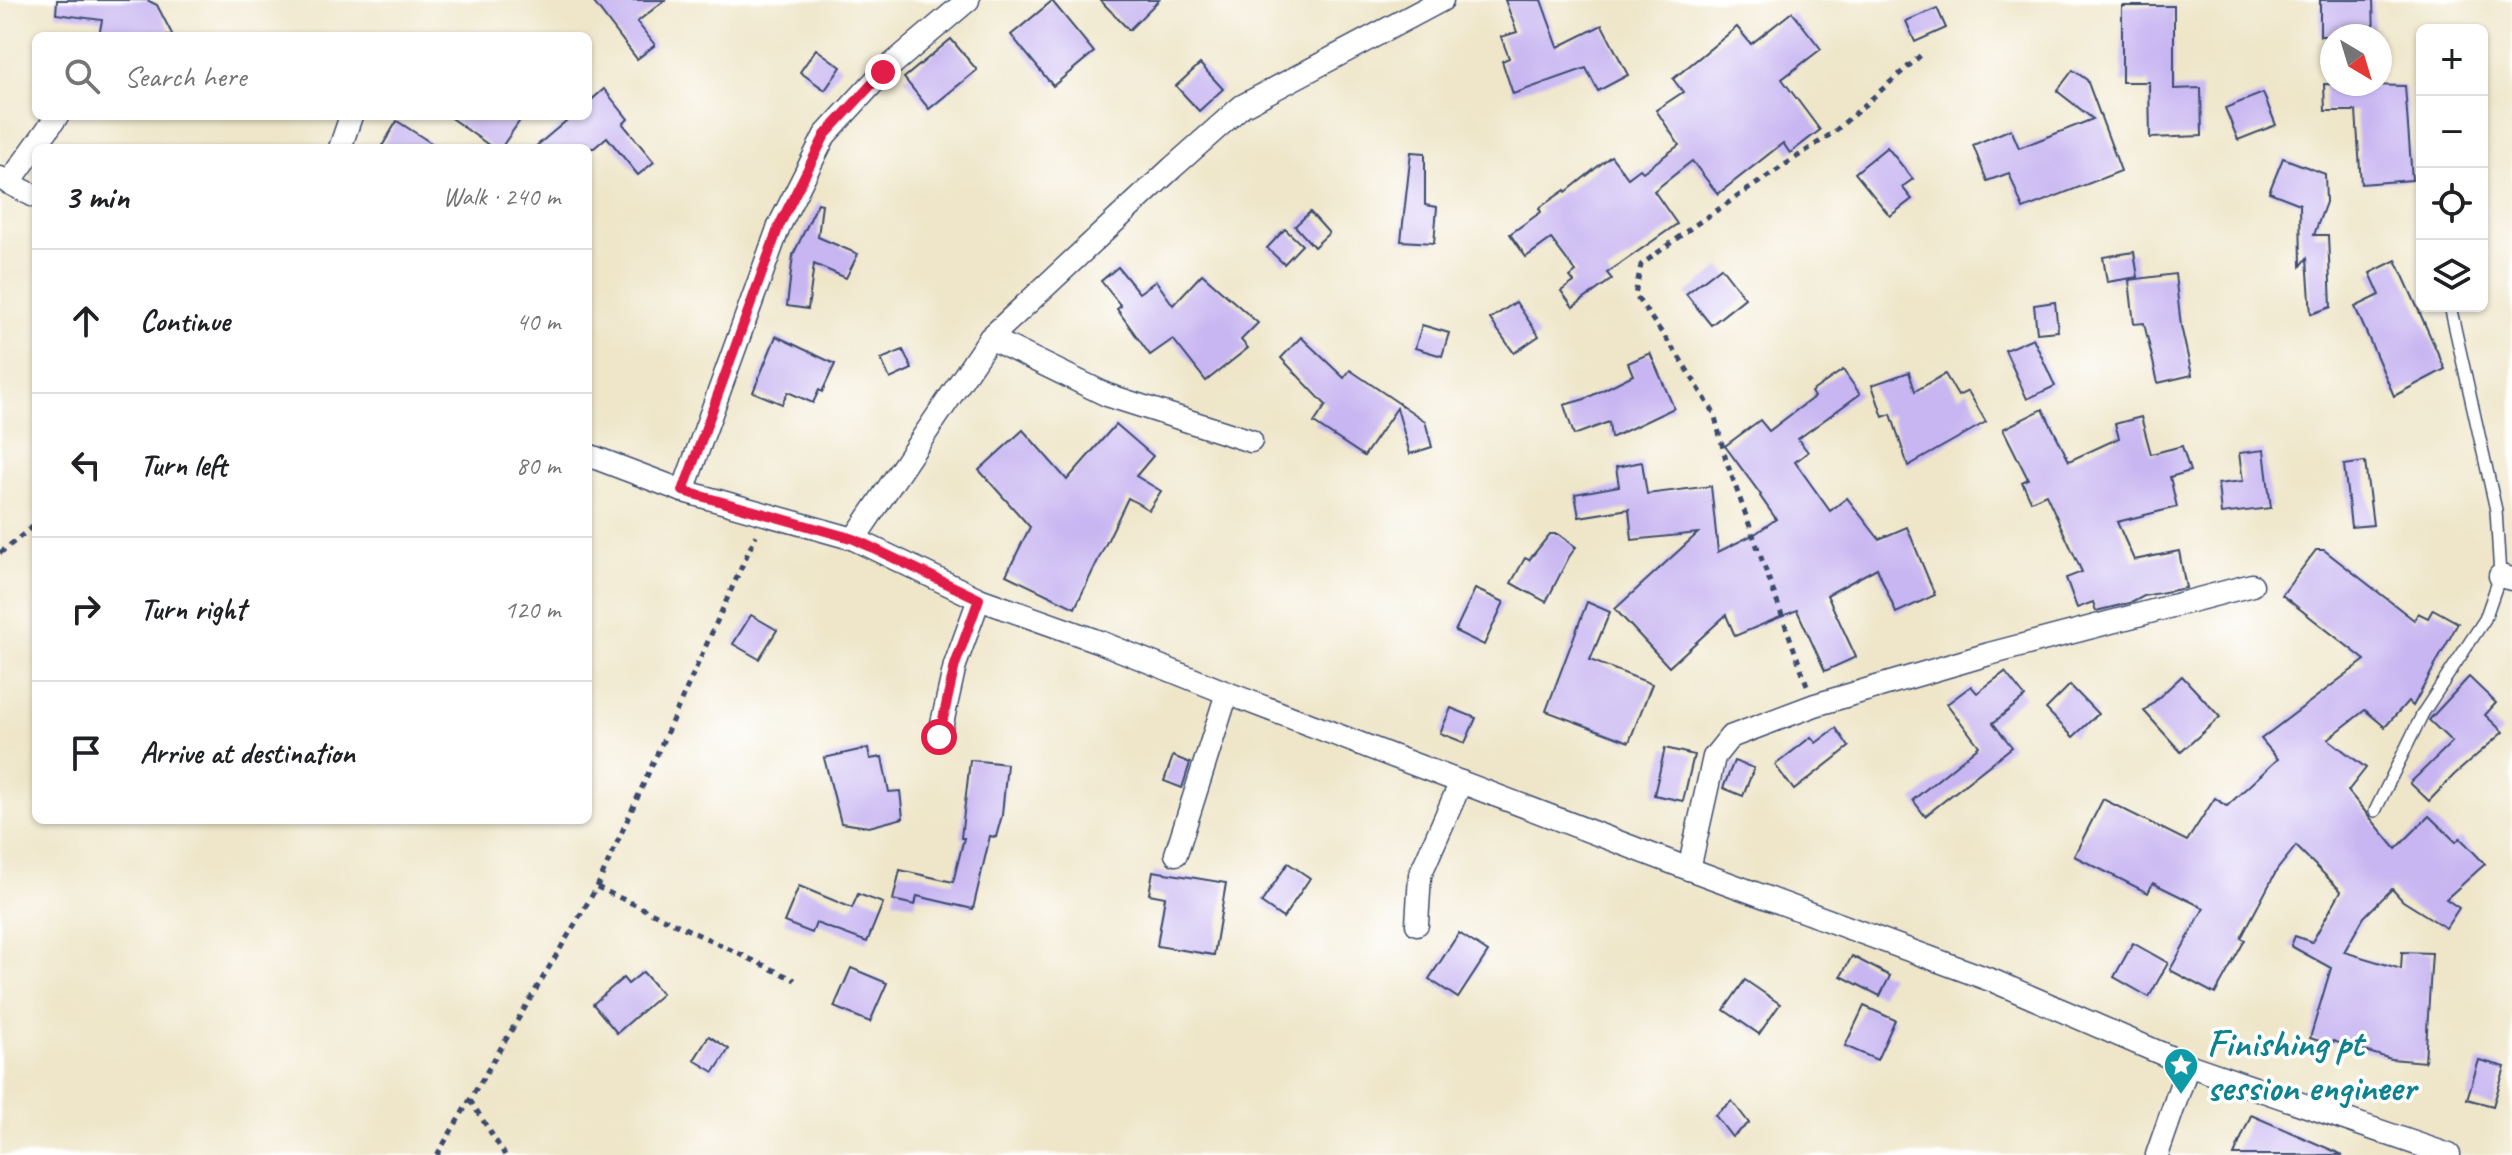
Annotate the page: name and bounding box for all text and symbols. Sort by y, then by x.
north arrow [2320,24,2392,96]
map controls [2416,24,2488,312]
button: + [2416,24,2488,96]
search box [32,32,592,120]
icon: search [60,54,104,98]
route end [865,54,901,90]
text: Search here [124,57,246,95]
button: − [2416,96,2488,168]
button: locate [2416,168,2488,240]
text: 3 min [64,175,129,218]
text: Walk · 240 m [443,180,560,213]
button: layers [2416,240,2488,312]
icon: ahead [64,299,108,343]
text: Continue [140,302,230,340]
text: 40 m [516,305,560,338]
icon: left [64,443,108,487]
text: Turn left [140,446,227,484]
text: 80 m [516,449,560,482]
icon: right [64,587,108,631]
text: Turn right [140,590,245,628]
text: 120 m [504,593,560,626]
route start [921,719,957,755]
icon: arrive [64,731,108,775]
text: Arrive at destination [140,734,355,772]
place label: Finishing pt session engineer [2207,1020,2420,1111]
place icon: Finishing pt session engineer [2162,1046,2200,1096]

